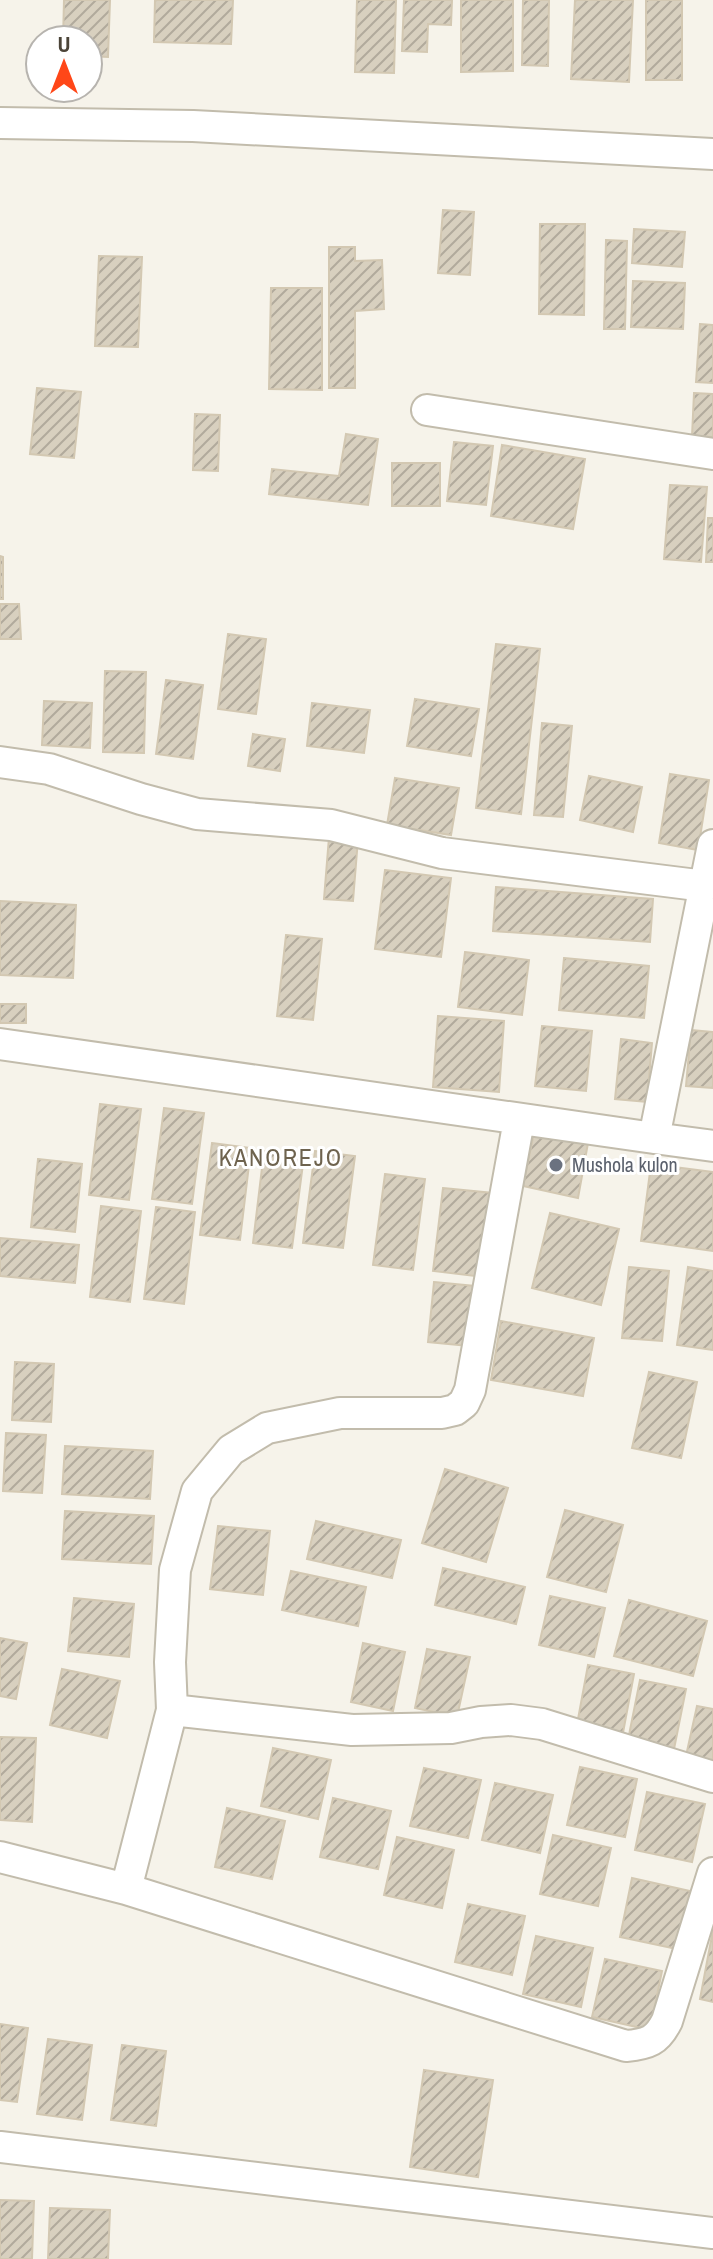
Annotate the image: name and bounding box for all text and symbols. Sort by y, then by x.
north arrow [24,24,104,104]
text: U [57,29,71,59]
district label: KANOREJO [219,1141,343,1173]
place label: Mushola kulon [572,1151,678,1178]
marker: Mushola kulon [547,1156,565,1174]

